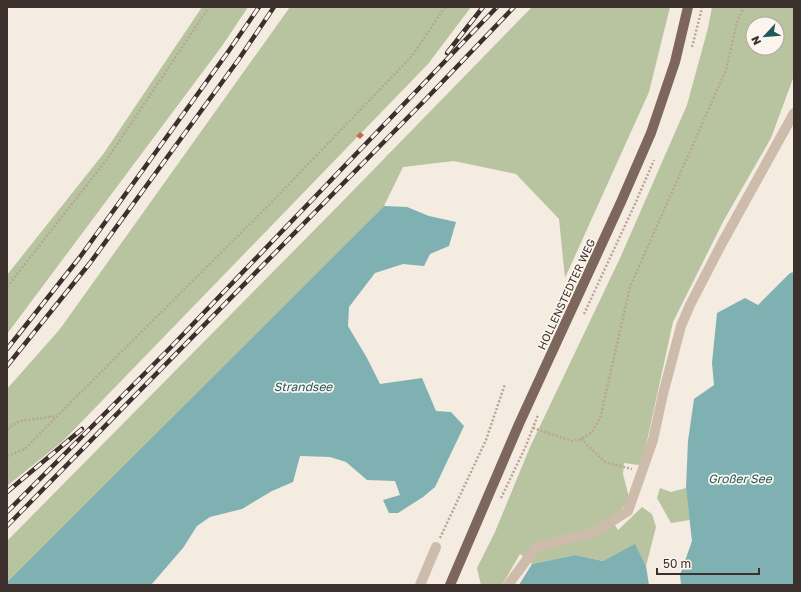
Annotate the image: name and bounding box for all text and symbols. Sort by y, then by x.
north arrow [745,16,785,56]
text: N [748,34,763,47]
street label: HOLLENSTEDTER WEG [535,236,598,351]
water label: Strandsee [274,379,333,394]
water label: Großer See [708,471,773,486]
scale bar [657,550,759,576]
text: 50 m [663,556,691,571]

